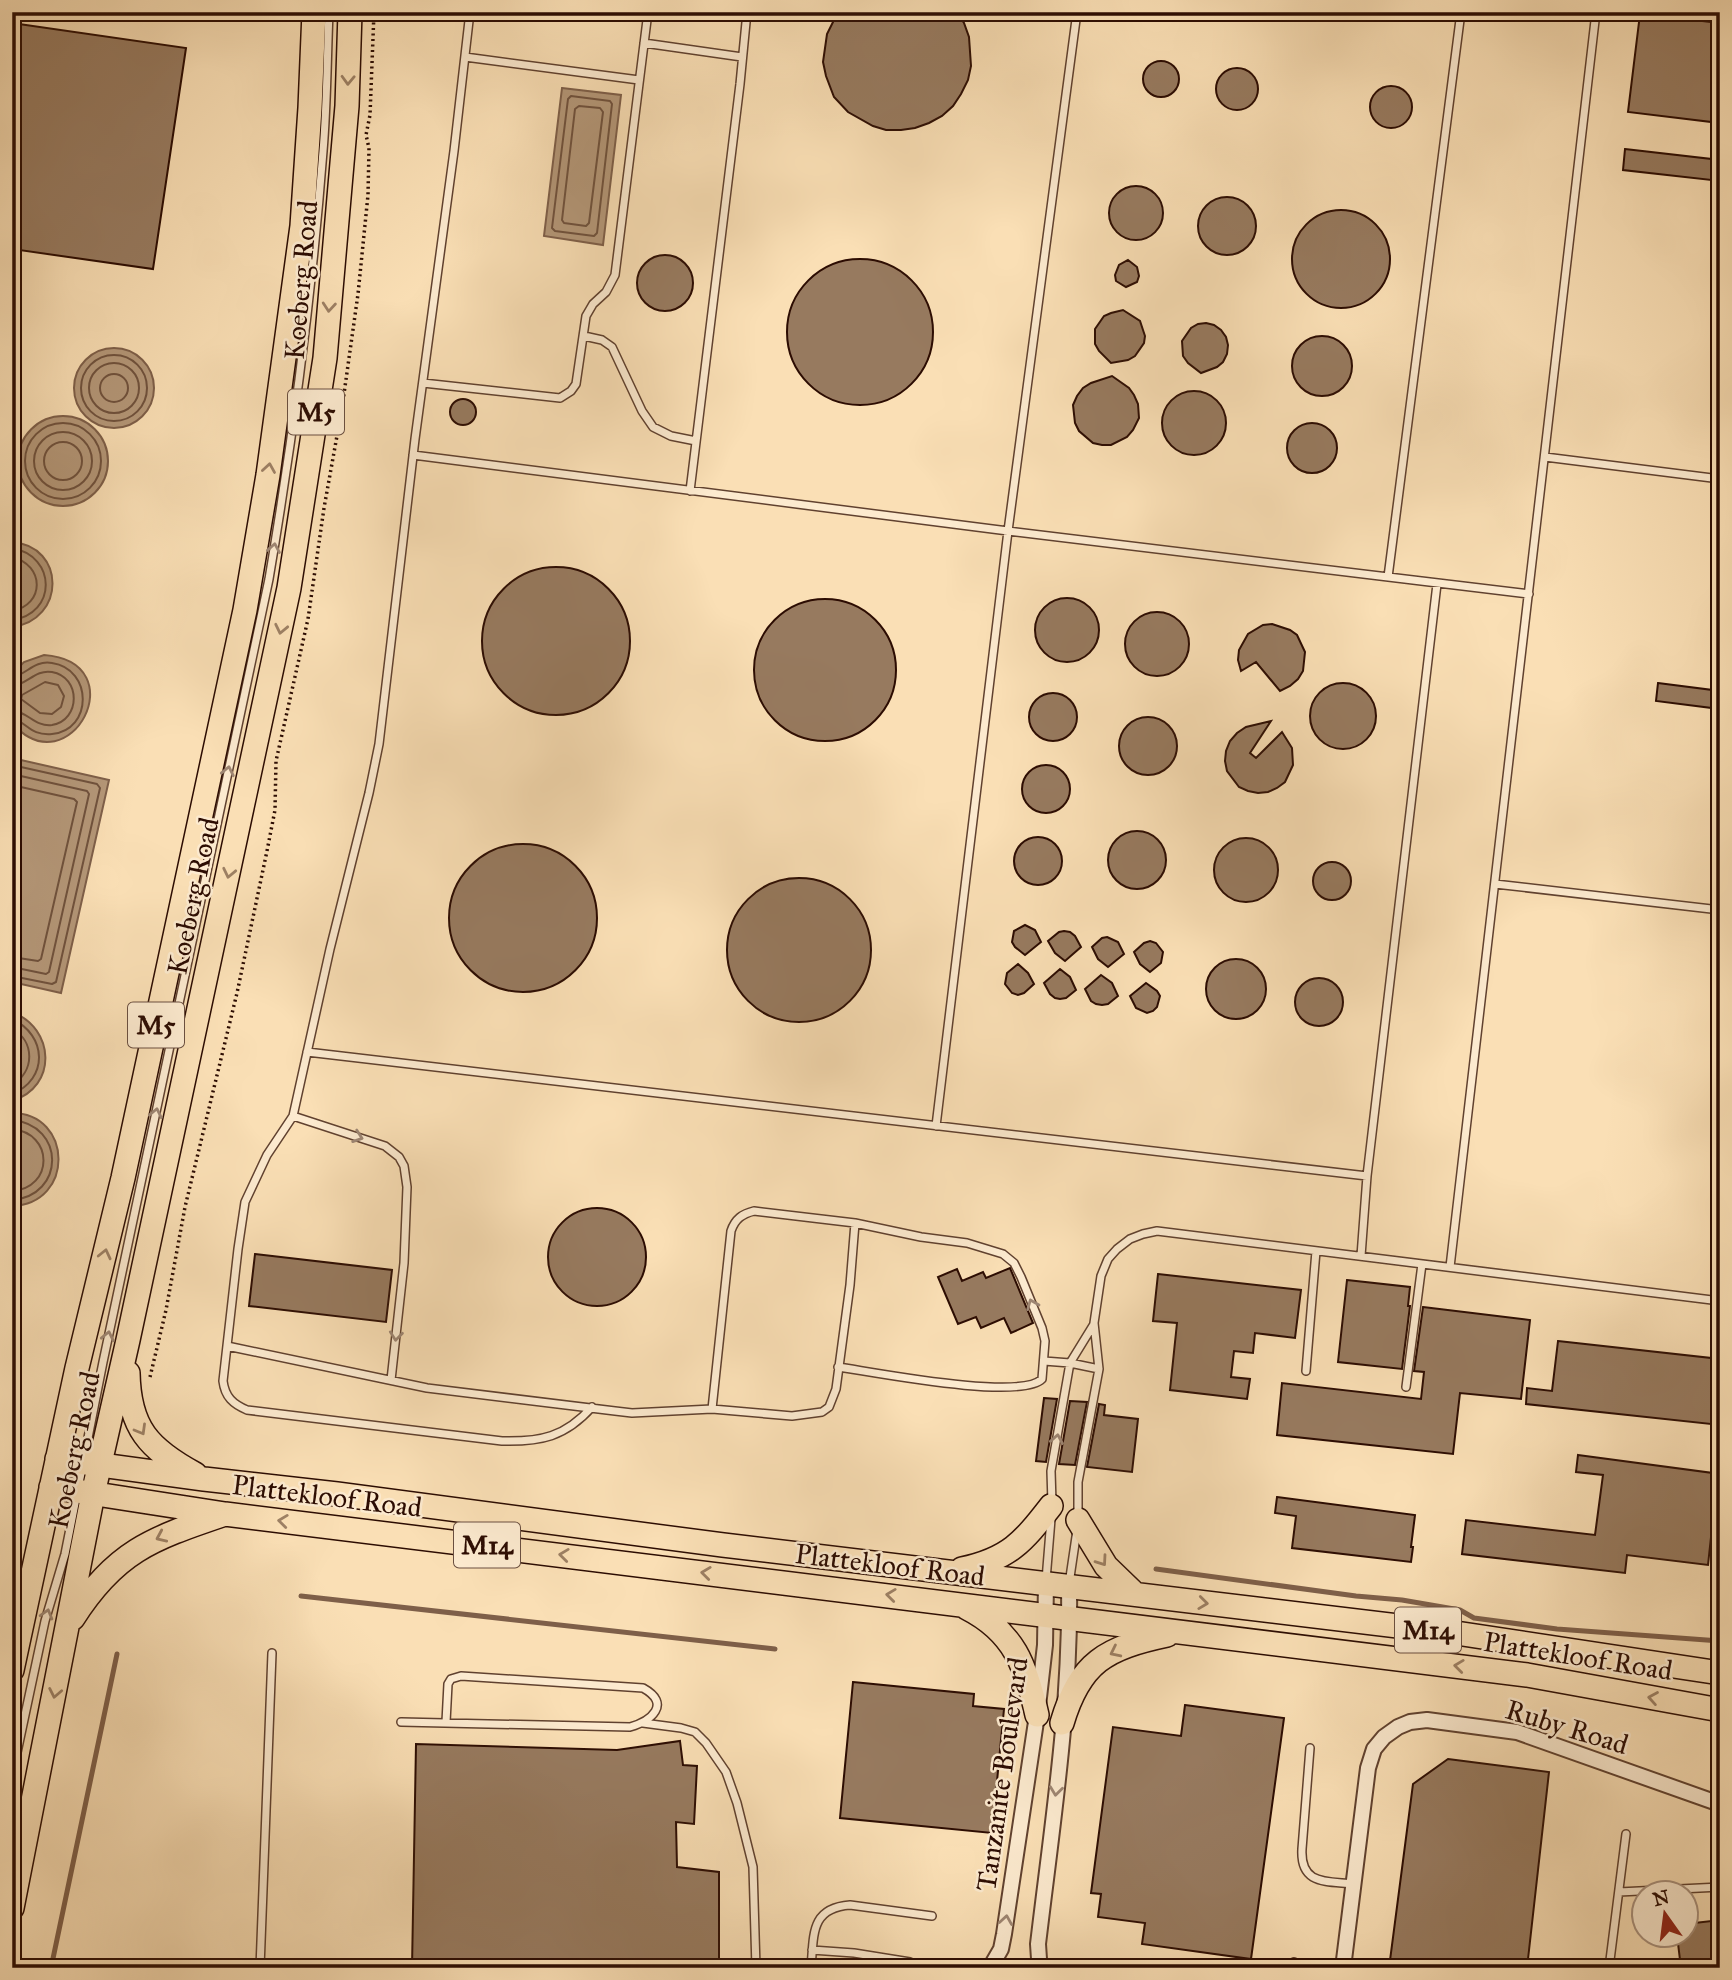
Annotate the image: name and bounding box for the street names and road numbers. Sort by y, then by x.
street label: Koeberg Road [277,199,325,361]
road number: M5 [288,390,344,434]
street label: Koeberg Road [159,814,227,978]
road number: M5 [128,1002,184,1048]
street label: Koeberg Road [40,1368,108,1532]
street label: Plattekloof Road [230,1467,424,1525]
road number: M14 [454,1522,520,1568]
street label: Plattekloof Road [793,1536,987,1594]
road number: M14 [1395,1608,1461,1652]
street label: Plattekloof Road [1481,1624,1675,1688]
street label: Tanzanite Boulevard [968,1655,1036,1893]
street label: Ruby Road [1501,1692,1633,1762]

